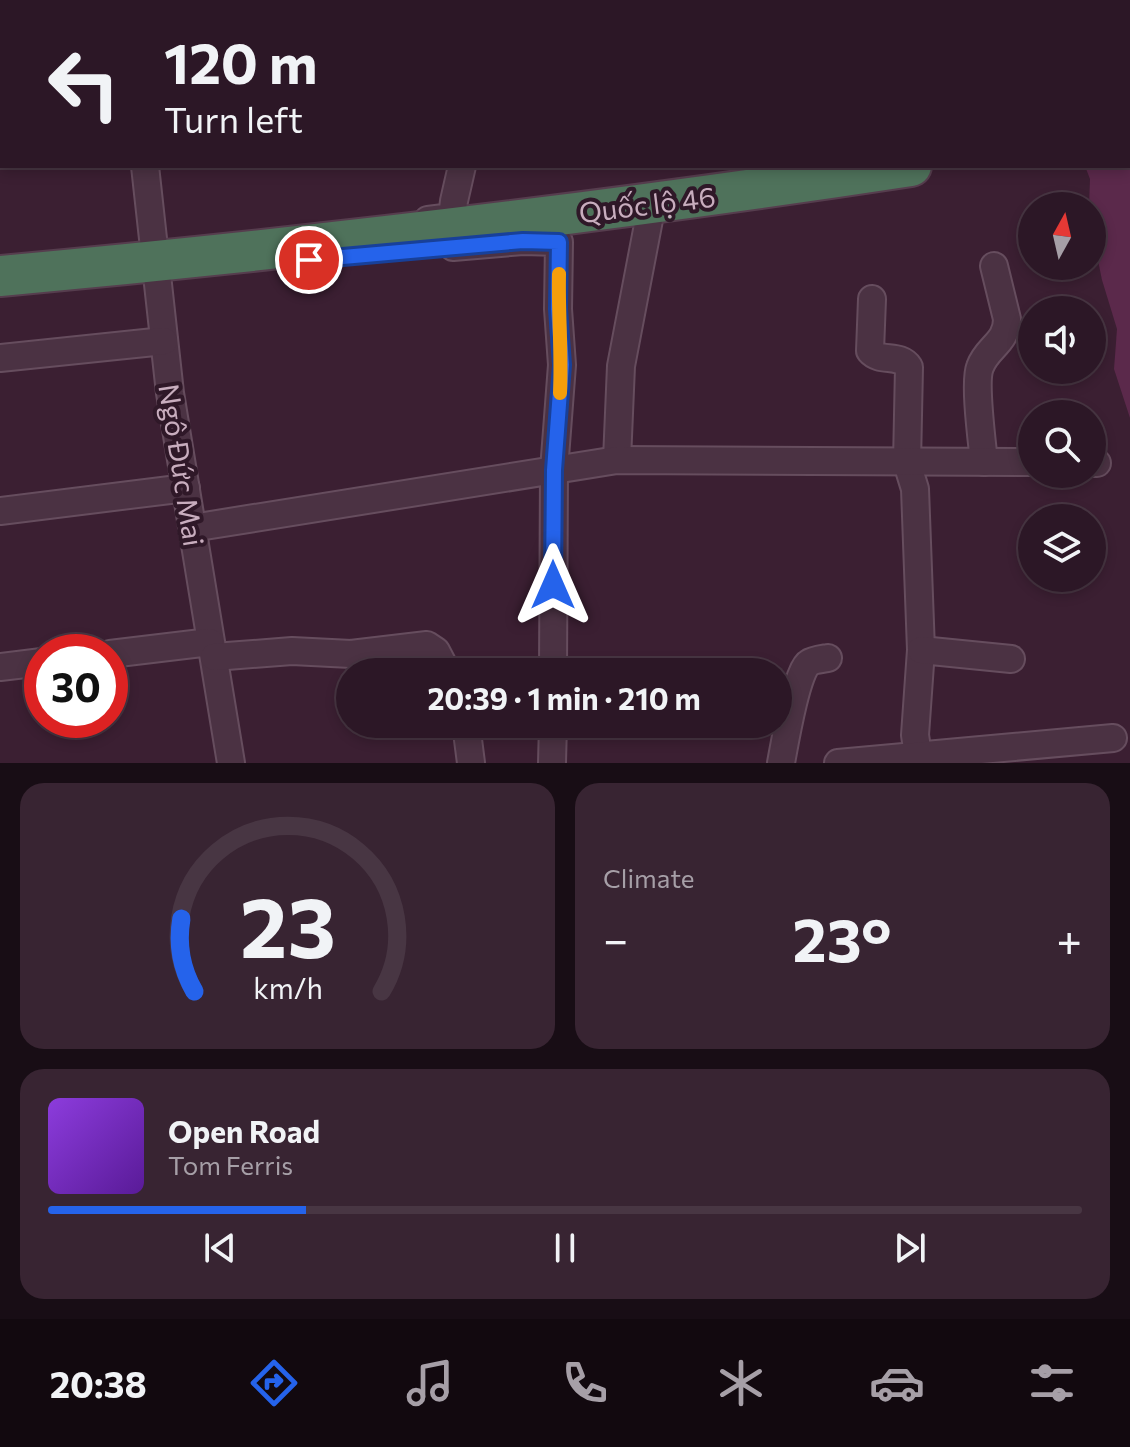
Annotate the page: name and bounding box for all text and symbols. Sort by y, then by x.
text: 120 m [164,27,318,96]
icon: left [32,32,136,136]
text: Turn left [164,96,303,140]
street label: Quốc lộ 46 [577,179,717,229]
north arrow [1018,192,1106,280]
map controls [1018,192,1106,592]
pin [275,226,343,294]
icon: arrive [287,238,331,282]
button: sound [1018,296,1106,384]
street label: Ngô Đức Mai [152,381,212,549]
button: search [1018,400,1106,488]
button: layers [1018,504,1106,592]
position arrow [511,543,595,627]
speed limit sign: 30 [24,634,128,738]
text: 20:39 · 1 min · 210 m [427,679,701,716]
text: Climate [603,862,695,893]
text: 23 [240,873,335,975]
text: 23° [793,901,892,974]
text: − [603,911,628,965]
text: + [1056,911,1082,965]
text: km/h [253,970,322,1005]
text: Open Road [168,1112,320,1149]
text: Tom Ferris [168,1149,293,1180]
icon: previous [198,1226,242,1270]
icon: pause [543,1226,587,1270]
icon: next [888,1226,932,1270]
icon: directions [246,1355,302,1411]
icon: music [402,1355,458,1411]
icon: phone [557,1355,613,1411]
icon: climate [713,1355,769,1411]
icon: car [869,1355,925,1411]
icon: filters [1024,1355,1080,1411]
text: 20:38 [50,1361,147,1405]

